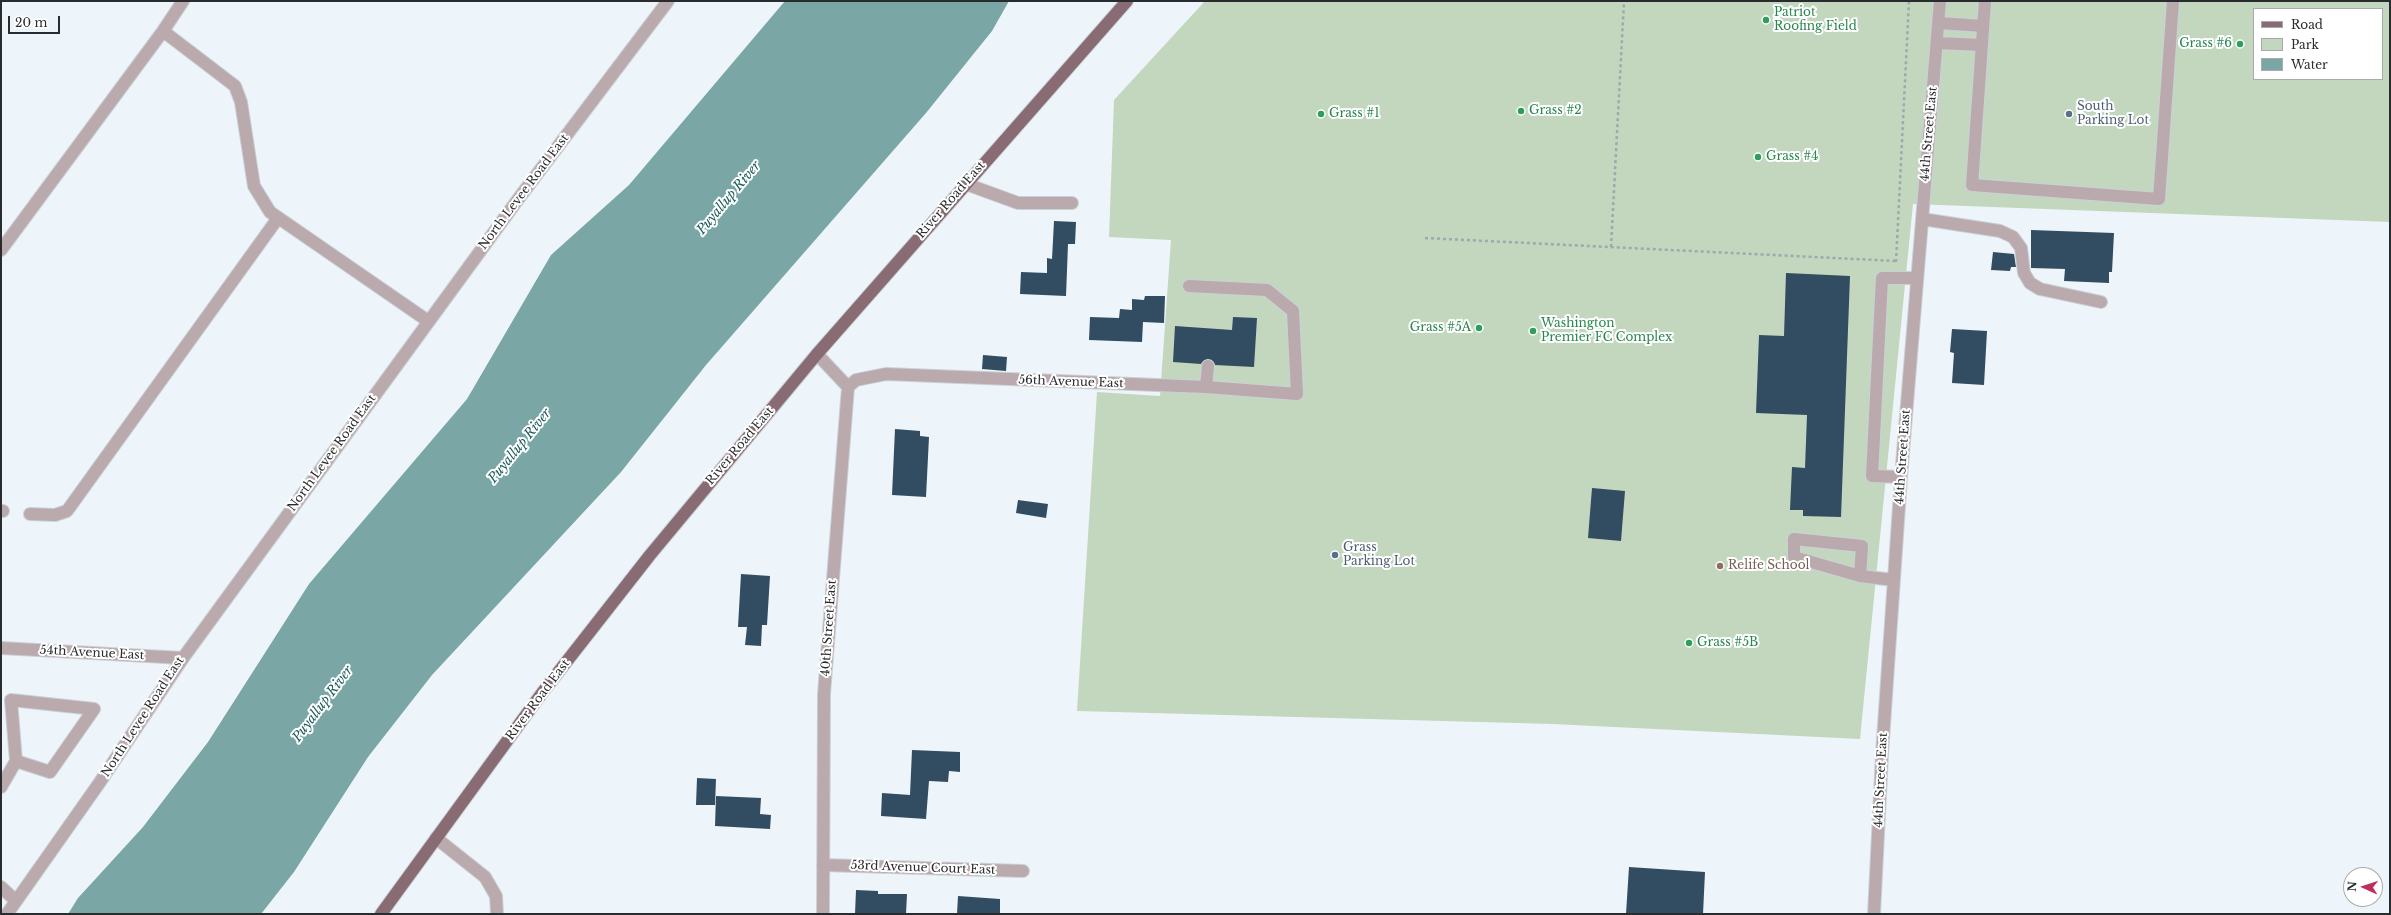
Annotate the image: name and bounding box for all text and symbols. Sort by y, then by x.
place label: Patriot Roofing Field [1774,6,1857,34]
scale bar [10,8,62,34]
legend [2253,8,2383,80]
text: 20 m [15,15,47,30]
marker: Patriot Roofing Field [1761,15,1771,25]
text: Road [2291,17,2323,32]
place label: Grass #6 [2179,37,2232,51]
text: Park [2291,37,2319,52]
marker: Grass #6 [2235,39,2245,49]
text: Water [2291,57,2328,72]
street label: 44th Street East [1918,86,1940,182]
place label: South Parking Lot [2077,100,2149,128]
place label: Grass #2 [1529,104,1582,118]
marker: Grass #2 [1516,106,1526,116]
place label: Grass #1 [1329,107,1379,121]
marker: Grass #1 [1316,109,1326,119]
marker: South Parking Lot [2064,109,2074,119]
street label: North Levee Road East [476,131,572,253]
place label: Grass #4 [1766,150,1818,164]
marker: Grass #4 [1753,152,1763,162]
water label: Puyallup River [694,158,764,238]
street label: River Road East [914,159,988,241]
place label: Washington Premier FC Complex [1541,317,1672,345]
place label: Grass #5A [1410,321,1471,335]
marker: Grass #5A [1474,323,1484,333]
marker: Washington Premier FC Complex [1528,326,1538,336]
street label: 56th Avenue East [1018,373,1124,391]
street label: North Levee Road East [285,392,379,514]
street label: River Road East [703,404,777,488]
water label: Puyallup River [485,406,555,486]
street label: 44th Street East [1892,409,1914,505]
place label: Grass Parking Lot [1343,541,1415,569]
marker: Grass Parking Lot [1330,550,1340,560]
place label: Relife School [1728,559,1809,573]
marker: Relife School [1715,561,1725,571]
street label: 40th Street East [818,579,840,677]
place label: Grass #5B [1697,636,1758,650]
marker: Grass #5B [1684,638,1694,648]
street label: 54th Avenue East [39,643,145,663]
street label: North Levee Road East [99,654,187,780]
street label: River Road East [503,657,573,743]
water label: Puyallup River [289,663,357,745]
street label: 44th Street East [1871,732,1891,828]
street label: 53rd Avenue Court East [850,858,996,878]
north arrow [2343,867,2383,907]
text: N [2345,881,2359,892]

